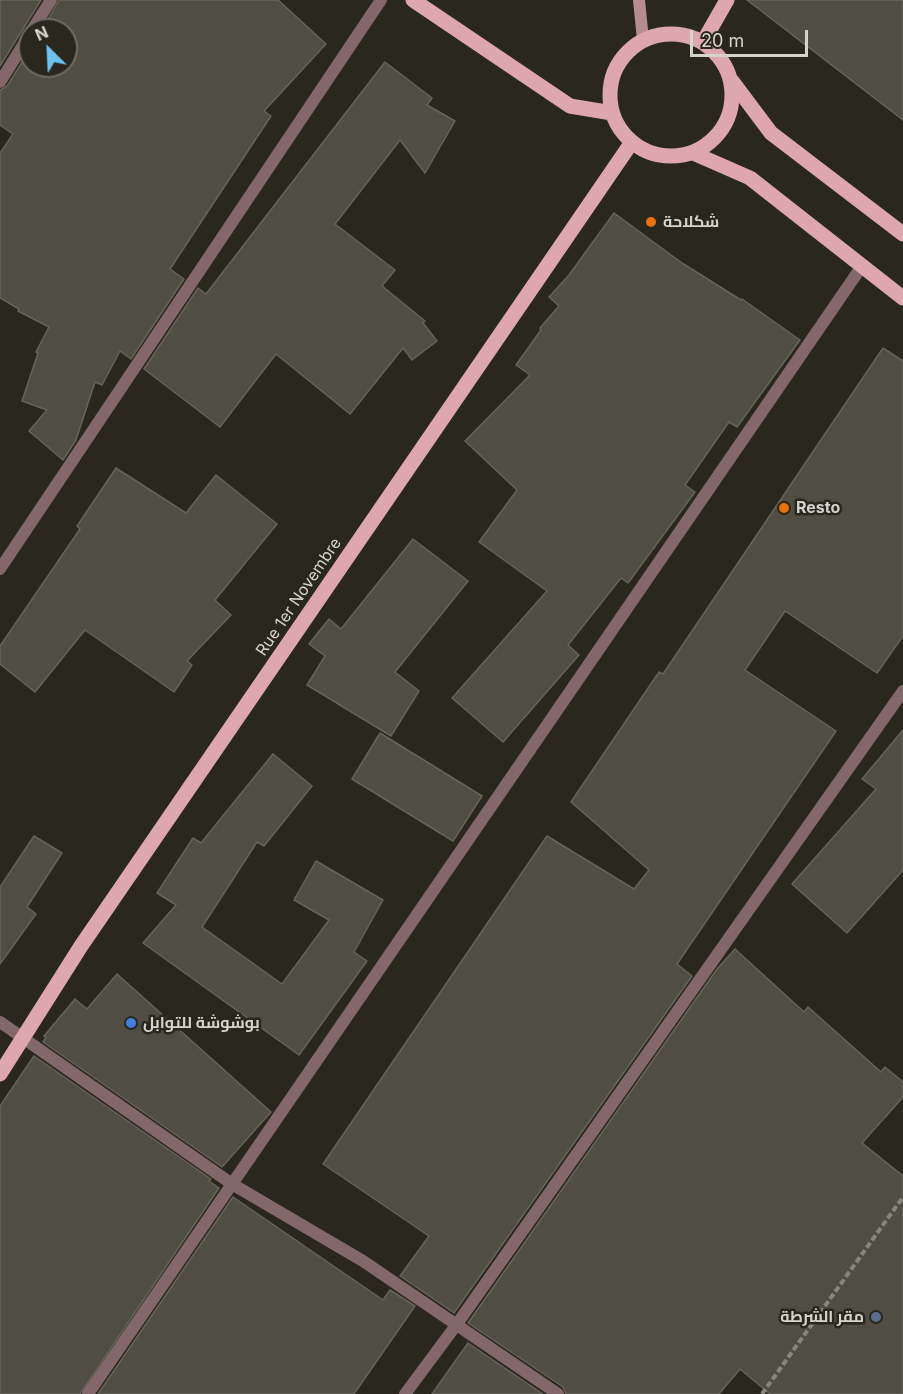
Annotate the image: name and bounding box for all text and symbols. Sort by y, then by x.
north arrow [18,18,78,78]
scale bar [693,18,812,56]
text: N [32,22,51,45]
text: 20 m [701,30,744,51]
place label: شكلاحة [663,212,719,232]
marker: شكلاحة [644,215,658,229]
place label: Resto [796,498,840,518]
marker: Resto [777,501,791,515]
street label: Rue 1er Novembre [252,534,346,660]
place label: بوشوشة للتوابل [143,1013,260,1033]
marker: بوشوشة للتوابل [124,1016,138,1030]
place label: مقر الشرطة [780,1307,864,1327]
marker: مقر الشرطة [869,1310,883,1324]

